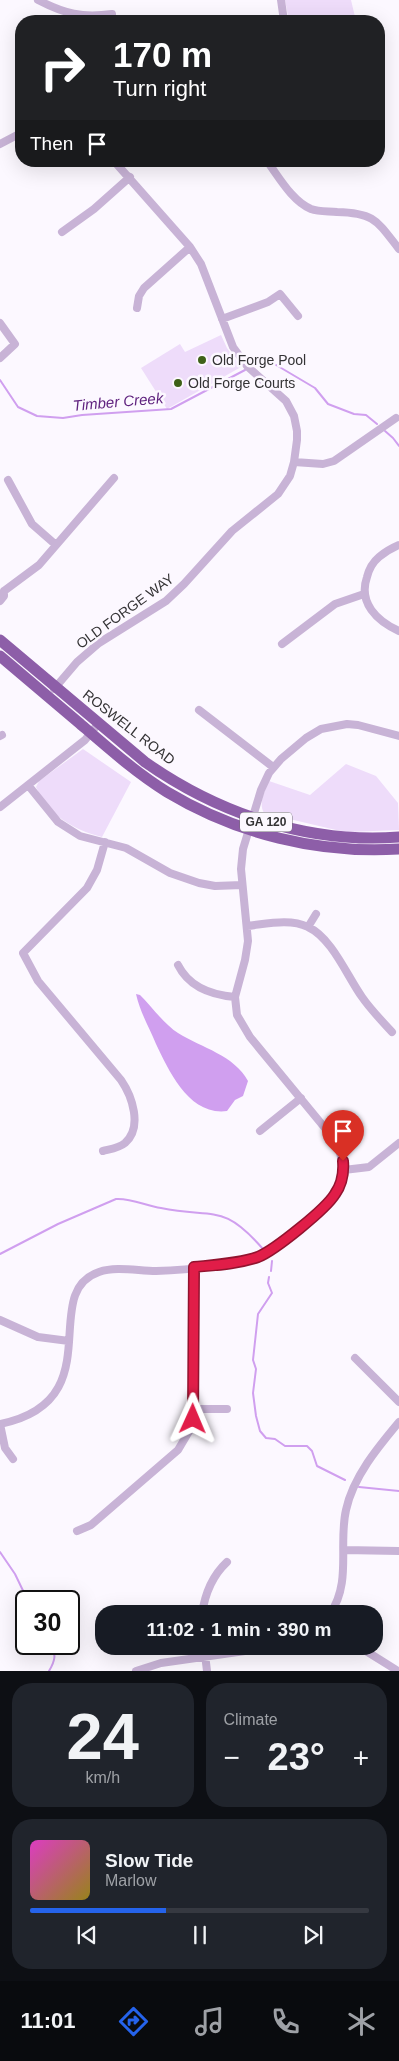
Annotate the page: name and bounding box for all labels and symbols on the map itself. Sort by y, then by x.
place label: Old Forge Pool [212,352,306,368]
marker: Old Forge Pool [196,354,208,366]
place label: Old Forge Courts [188,375,295,391]
marker: Old Forge Courts [172,377,184,389]
water label: Timber Creek [72,389,165,414]
street label: OLD FORGE WAY [73,570,177,652]
street label: ROSWELL ROAD [80,686,178,768]
road number: GA 120 [240,812,292,832]
pin [322,1110,364,1161]
position arrow [166,1392,218,1444]
speed limit sign: 30 [15,1590,80,1655]

